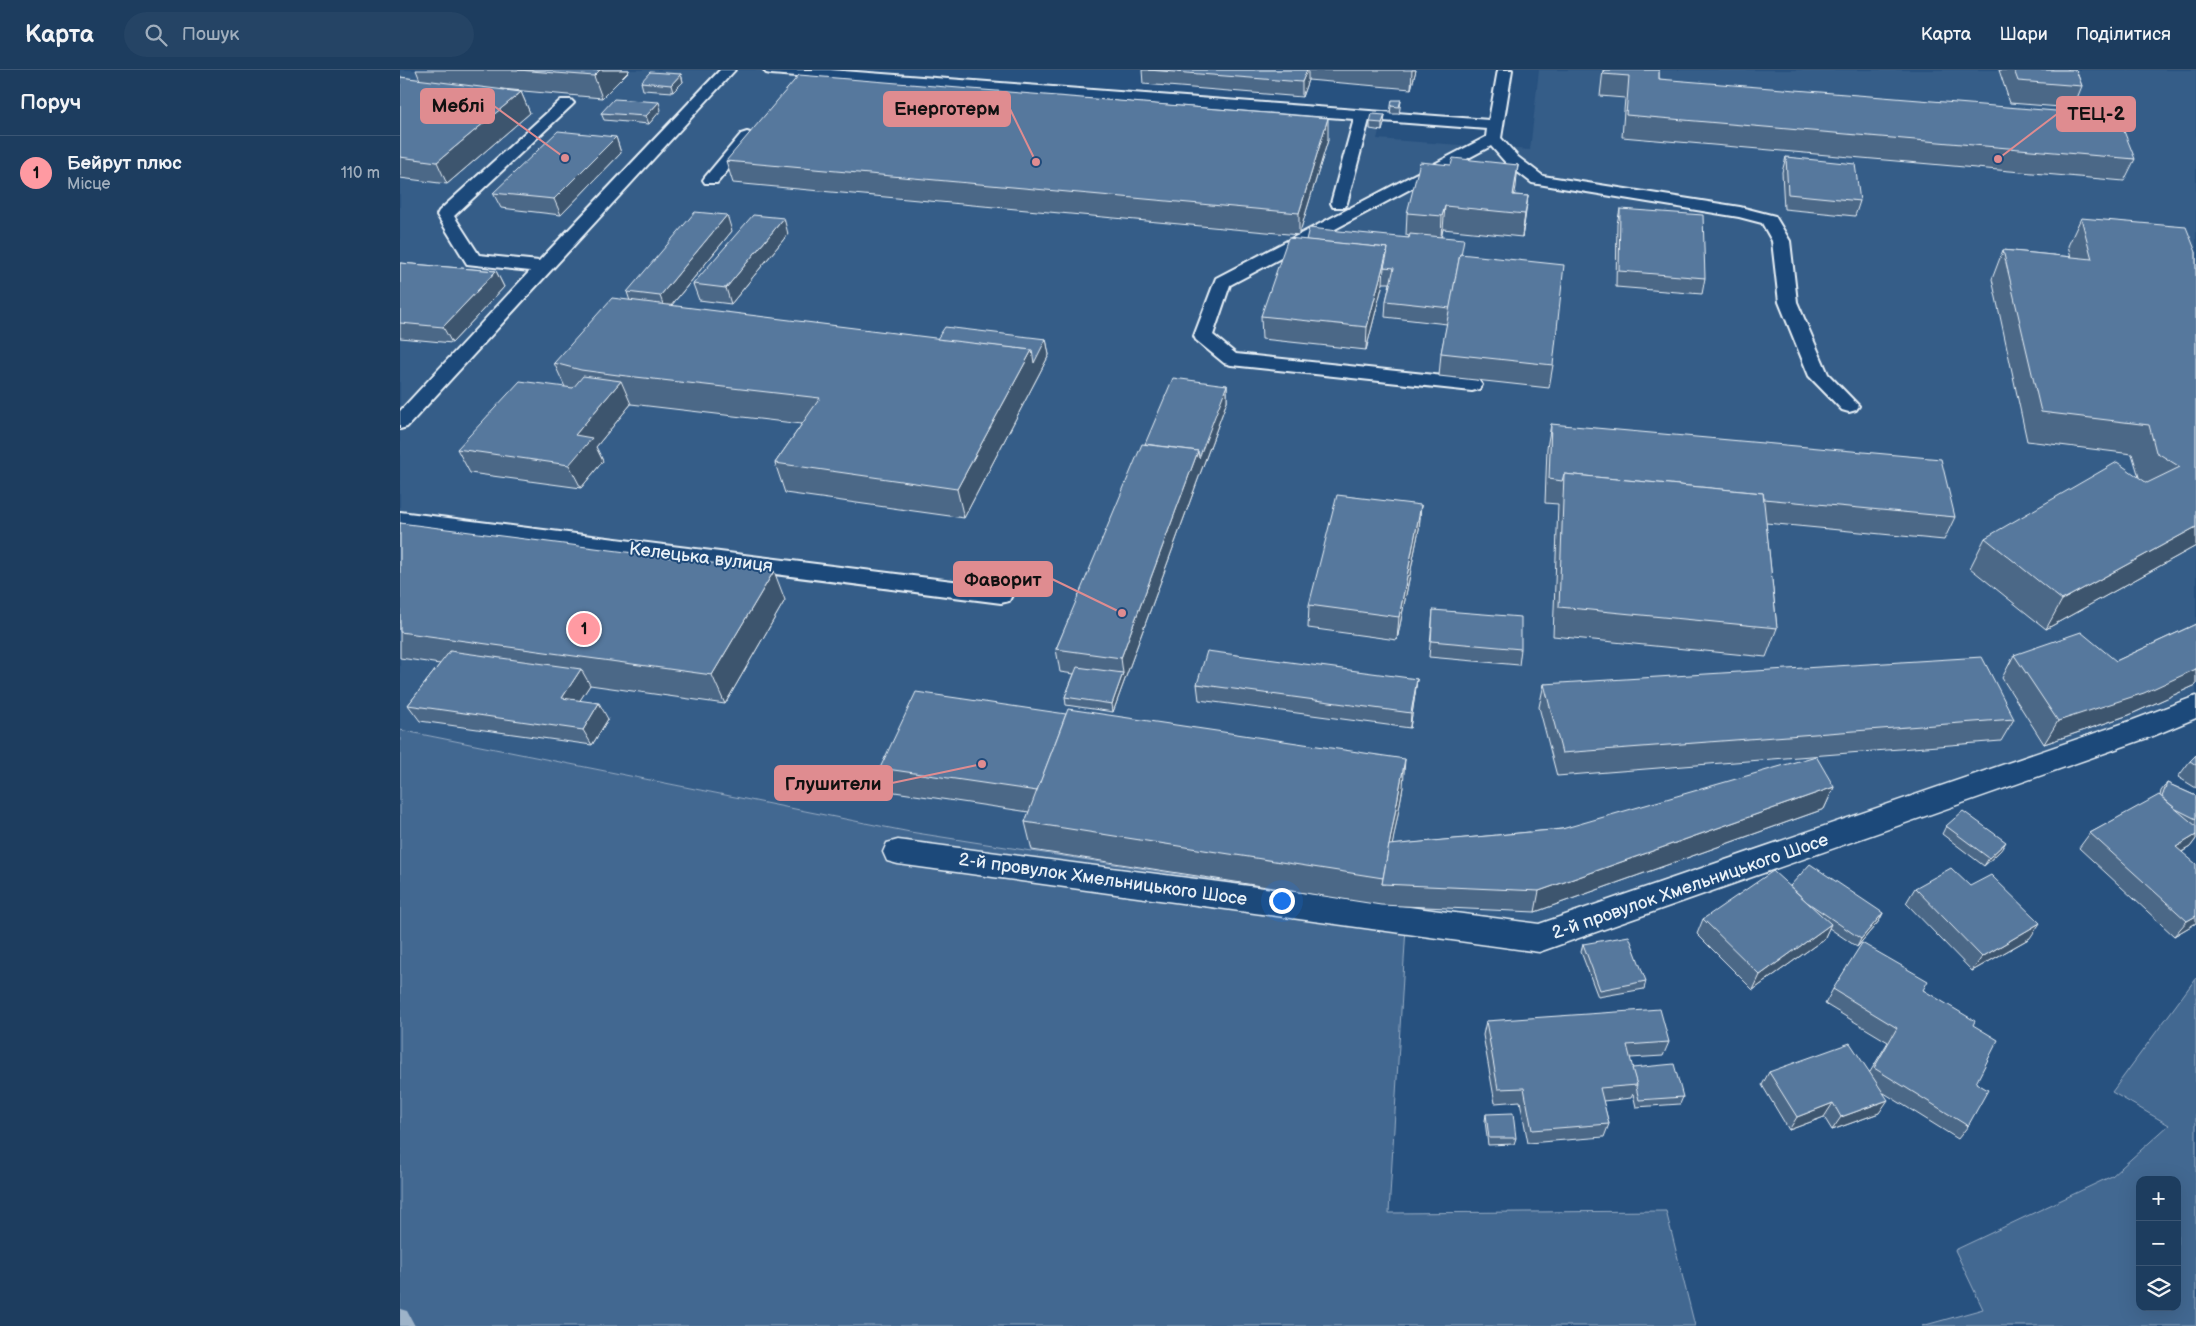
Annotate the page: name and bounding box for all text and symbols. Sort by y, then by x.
search box [124,12,474,57]
text: Карта [25,20,94,49]
icon: search [142,21,170,49]
text: Пошук [182,23,239,46]
text: Карта [1921,24,1971,45]
text: Шари [1999,24,2048,45]
text: Поділитися [2076,24,2171,45]
callout: Меблі [421,89,494,123]
text: Поруч [20,90,81,115]
callout: Енерготерм [884,92,1010,126]
text: Меблі [431,95,485,118]
callout: ТЕЦ-2 [2057,97,2135,131]
text: Енерготерм [894,98,1000,121]
text: ТЕЦ-2 [2067,103,2125,126]
text: Бейрут плюс [67,152,182,175]
text: 1 [33,164,39,183]
text: 110 m [341,164,380,183]
text: Місце [67,175,111,194]
street label: Келецька вулиця [628,538,774,577]
callout: Фаворит [954,562,1052,596]
text: Фаворит [964,569,1042,592]
pin: 1 [568,610,600,648]
callout: Глушители [775,766,892,800]
text: Глушители [784,773,882,796]
street label: 2-й провулок Хмельницького Шосе [1549,829,1831,944]
street label: 2-й провулок Хмельницького Шосе [957,849,1248,910]
your location [1269,888,1295,914]
map controls [2136,1176,2181,1311]
button: + [2136,1176,2181,1221]
button: − [2136,1221,2181,1266]
button: layers [2136,1266,2181,1311]

